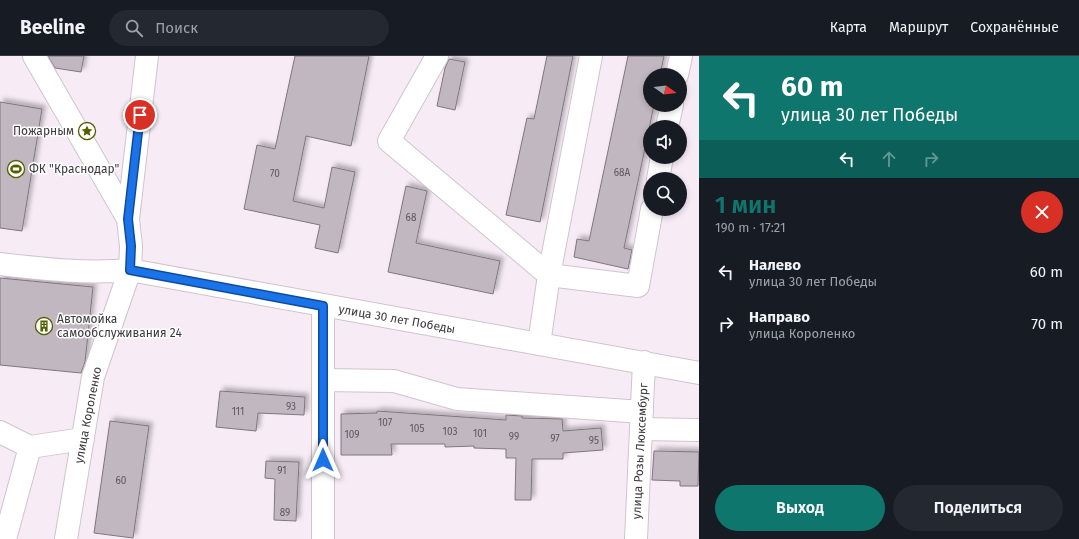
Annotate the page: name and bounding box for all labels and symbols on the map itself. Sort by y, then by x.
north arrow [643,68,687,112]
pin [123,98,157,132]
place icon: Пожарным [77,121,97,141]
place label: Пожарным [13,124,74,138]
sports icon: ФК "Краснодар" [6,159,26,179]
place label: ФК "Краснодар" [29,162,119,176]
house number: 68А [614,167,631,179]
house number: 70 [270,168,280,180]
house number: 68 [406,212,417,224]
street label: улица 30 лет Победы [338,302,456,336]
place label: Автомойка самообслуживания 24 [57,312,182,340]
building icon: Автомойка самообслуживания 24 [34,316,54,336]
street label: улица Короленко [72,365,104,465]
street label: улица Розы Люксембург [629,382,651,520]
house number: 93 [286,401,296,413]
house number: 111 [232,406,244,418]
house number: 107 [378,417,393,429]
house number: 105 [410,423,424,435]
house number: 103 [443,426,457,438]
house number: 101 [473,428,487,440]
house number: 109 [344,429,360,441]
house number: 99 [509,431,519,443]
house number: 97 [550,433,560,445]
house number: 95 [589,435,599,447]
position arrow [302,439,344,481]
house number: 91 [277,465,287,477]
house number: 60 [116,475,127,487]
house number: 89 [280,507,290,519]

